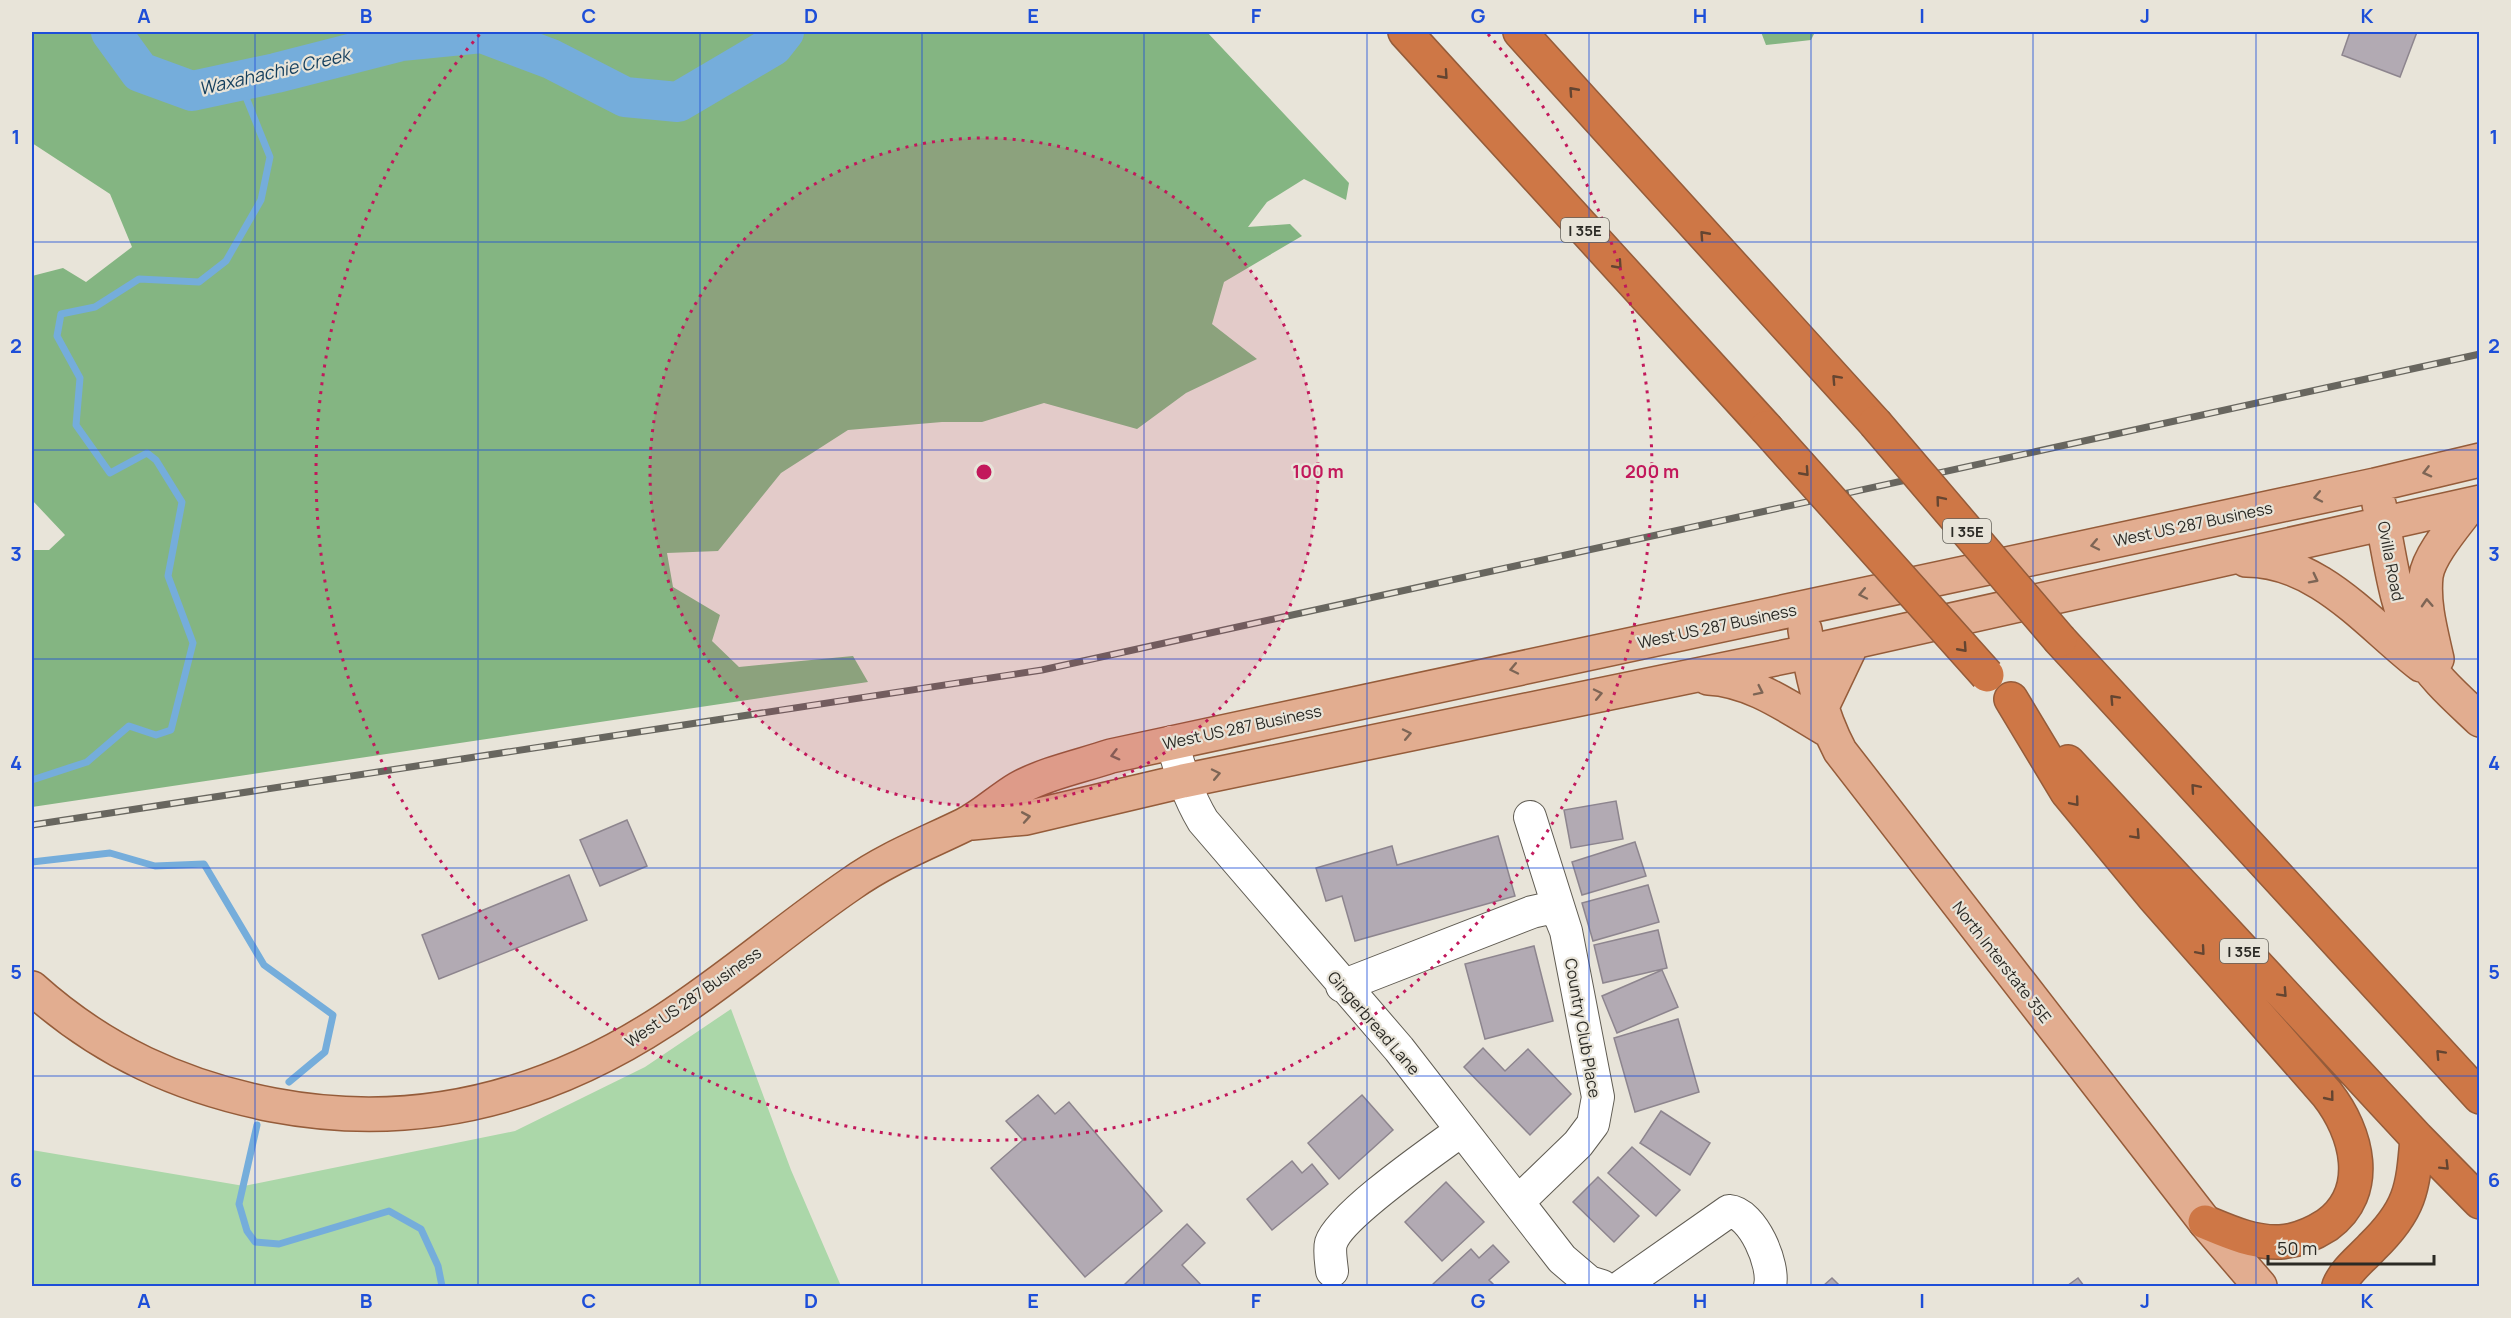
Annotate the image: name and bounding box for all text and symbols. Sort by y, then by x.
text: A [137,2,151,29]
text: B [360,2,373,29]
text: C [582,2,596,29]
text: D [804,2,818,29]
text: E [1027,2,1039,29]
text: F [1251,2,1262,29]
text: G [1471,2,1486,29]
text: H [1693,2,1707,29]
text: I [1919,2,1925,29]
text: J [2140,2,2150,29]
text: K [2361,2,2374,29]
water label: Waxahachie Creek [196,41,355,100]
one-way arrow [1437,68,1448,79]
one-way arrow [1569,87,1580,97]
text: 1 [12,123,20,150]
text: 1 [2490,123,2498,150]
road number: I 35E [1561,218,1609,242]
one-way arrow [1700,232,1711,242]
one-way arrow [1611,259,1622,269]
text: 2 [10,332,22,359]
text: 2 [2488,332,2500,359]
one-way arrow [1832,376,1843,387]
text: 100 m [1292,459,1344,483]
text: 200 m [1625,459,1679,483]
centre of rings [974,462,994,482]
one-way arrow [1798,465,1809,476]
one-way arrow [2423,465,2433,478]
one-way arrow [2313,490,2323,503]
one-way arrow [1937,496,1948,507]
street label: West US 287 Business [2112,496,2274,552]
road number: I 35E [1943,519,1991,543]
street label: Ovilla Road [2372,519,2410,603]
one-way arrow [2090,538,2100,551]
text: 3 [10,540,22,567]
text: 3 [2488,540,2500,567]
one-way arrow [2308,572,2318,583]
one-way arrow [1858,587,1868,600]
street label: West US 287 Business [1636,598,1798,654]
one-way arrow [2421,599,2434,608]
one-way arrow [1956,641,1967,652]
one-way arrow [1509,662,1519,675]
one-way arrow [1753,684,1764,696]
one-way arrow [1592,689,1602,702]
one-way arrow [2110,695,2121,706]
street label: West US 287 Business [1161,699,1323,755]
one-way arrow [1401,728,1411,741]
one-way arrow [1110,748,1120,761]
text: 4 [10,749,22,776]
text: 4 [2488,749,2500,776]
one-way arrow [1210,768,1220,781]
one-way arrow [2191,784,2202,795]
one-way arrow [2068,795,2079,806]
one-way arrow [1020,811,1030,824]
one-way arrow [2129,828,2140,838]
street label: North Interstate 35E [1947,897,2057,1027]
road number: I 35E [2220,939,2268,963]
street label: West US 287 Business [620,942,766,1052]
one-way arrow [2194,944,2205,955]
street label: Country Club Place [1560,957,1606,1099]
text: 5 [10,958,22,985]
text: 5 [2488,958,2500,985]
street label: Gingerbread Lane [1323,966,1425,1080]
one-way arrow [2276,986,2287,997]
one-way arrow [2436,1050,2447,1061]
one-way arrow [2322,1091,2333,1102]
one-way arrow [2437,1159,2448,1170]
text: 6 [10,1166,22,1193]
text: 6 [2488,1166,2500,1193]
scale bar [2268,1228,2434,1266]
text: 50 m [2277,1236,2317,1260]
text: A [137,1287,151,1314]
text: B [360,1287,373,1314]
text: C [582,1287,596,1314]
text: D [804,1287,818,1314]
text: E [1027,1287,1039,1314]
text: F [1251,1287,1262,1314]
text: G [1471,1287,1486,1314]
text: H [1693,1287,1707,1314]
text: I [1919,1287,1925,1314]
text: J [2140,1287,2150,1314]
text: K [2361,1287,2374,1314]

